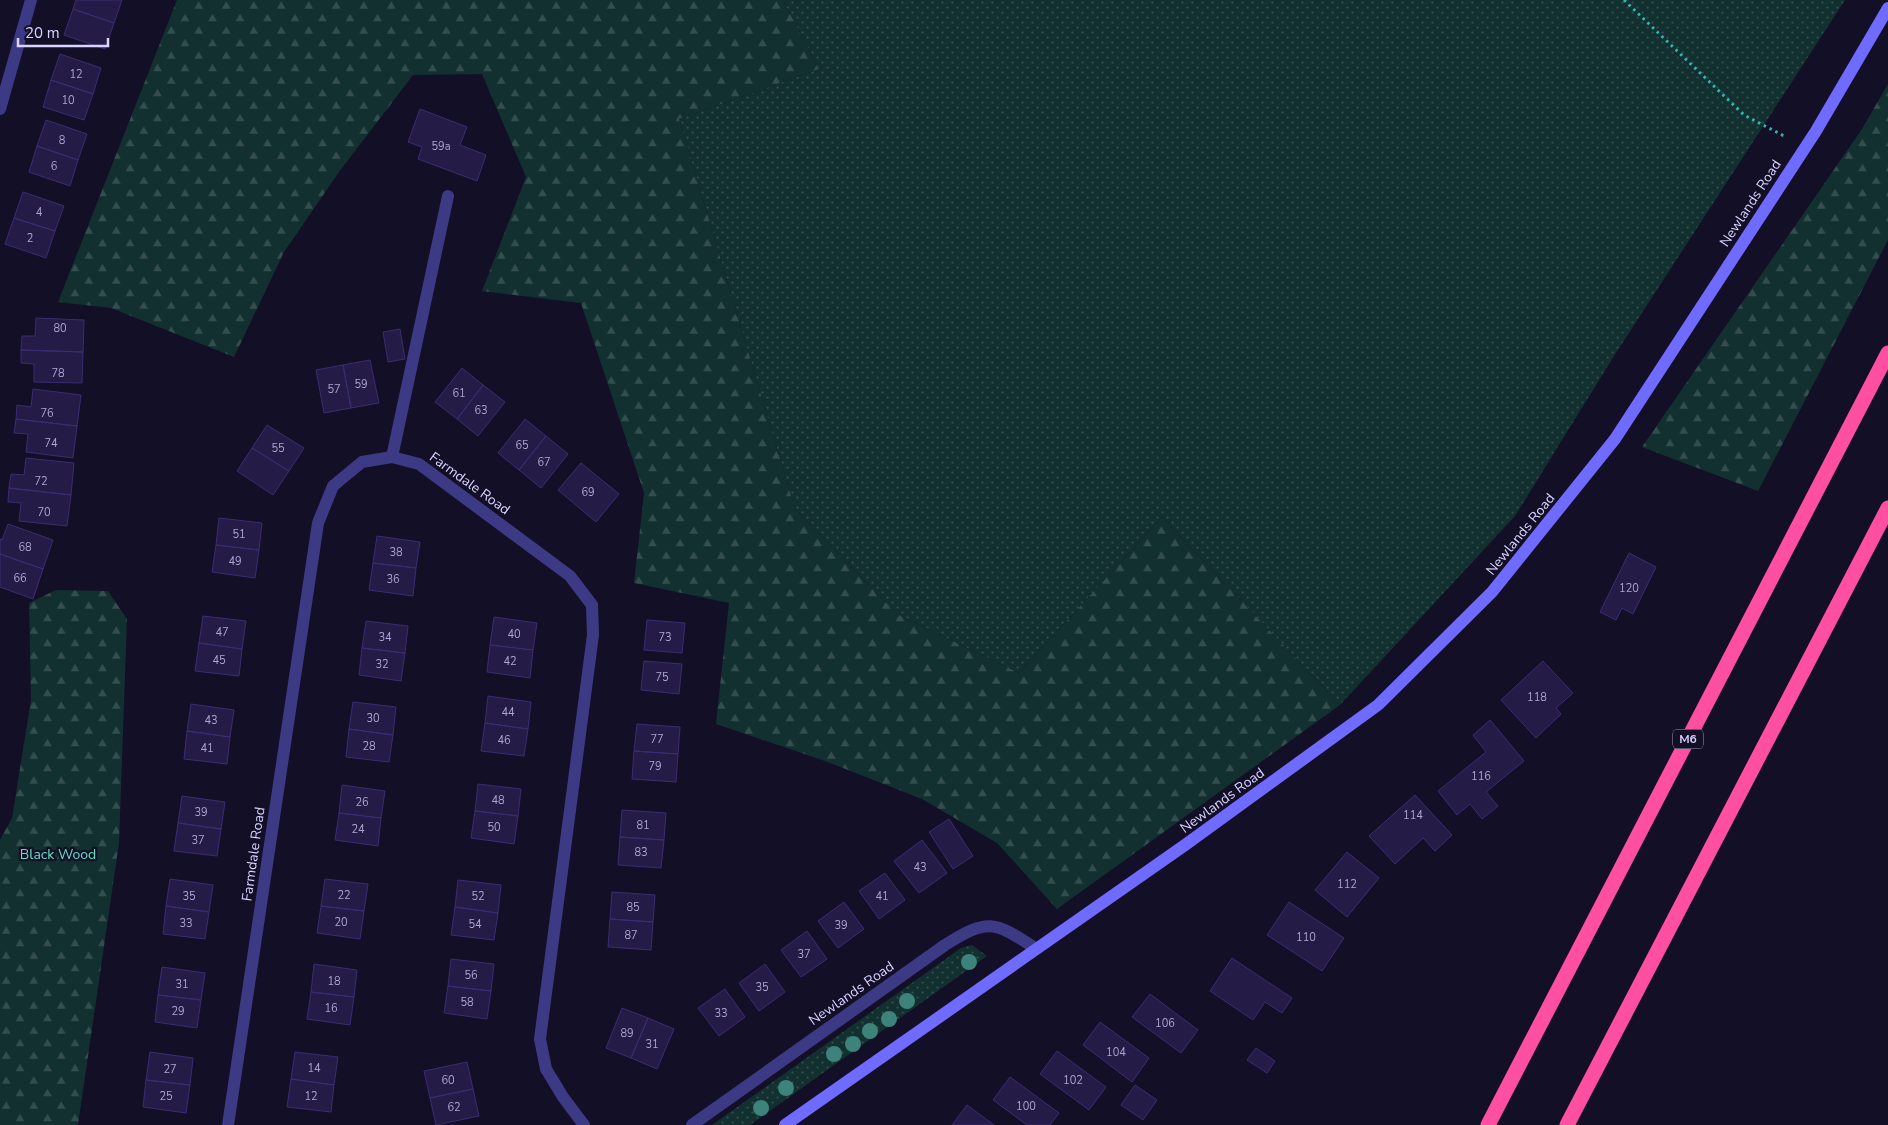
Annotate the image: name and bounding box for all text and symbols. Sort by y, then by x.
scale bar [18,15,108,47]
text: 20 m [25,23,60,43]
house number: 12 [69,67,83,82]
house number: 10 [61,93,75,108]
house number: 8 [59,133,66,148]
house number: 59a [431,139,451,154]
street label: Newlands Road [1715,156,1786,250]
house number: 6 [51,159,58,174]
house number: 4 [36,205,43,220]
house number: 2 [27,231,33,246]
house number: 80 [53,321,67,336]
house number: 78 [51,366,65,381]
house number: 59 [354,377,368,392]
house number: 57 [327,382,341,397]
house number: 61 [452,386,466,401]
house number: 63 [474,403,488,418]
house number: 76 [40,406,54,421]
house number: 74 [44,436,58,451]
house number: 65 [515,438,529,453]
house number: 55 [271,441,285,456]
street label: Farmdale Road [426,448,514,519]
house number: 67 [537,455,551,470]
house number: 72 [34,474,48,489]
house number: 69 [581,485,595,500]
street label: Newlands Road [1482,489,1559,579]
house number: 70 [37,505,51,520]
house number: 51 [232,527,246,542]
house number: 68 [18,540,32,555]
house number: 38 [389,545,403,560]
house number: 49 [228,554,242,569]
house number: 66 [13,571,27,586]
house number: 36 [386,572,400,587]
house number: 120 [1619,581,1639,596]
house number: 47 [215,625,229,640]
house number: 40 [507,627,521,642]
house number: 34 [378,630,392,645]
house number: 73 [658,630,672,645]
house number: 45 [212,653,226,668]
house number: 42 [503,654,517,669]
house number: 32 [375,657,389,672]
house number: 75 [655,670,669,685]
house number: 118 [1527,690,1547,705]
house number: 44 [501,705,515,720]
house number: 30 [366,711,380,726]
house number: 43 [204,713,218,728]
road number: M6 [1673,730,1703,749]
house number: 77 [650,732,664,747]
house number: 46 [497,733,511,748]
house number: 28 [362,739,376,754]
house number: 41 [200,741,214,756]
house number: 79 [648,759,662,774]
street label: Newlands Road [1176,763,1268,838]
house number: 116 [1471,769,1491,784]
house number: 48 [491,793,505,808]
house number: 26 [355,795,369,810]
house number: 39 [194,805,208,820]
street label: Farmdale Road [237,806,270,902]
house number: 114 [1403,808,1423,823]
house number: 81 [636,818,650,833]
house number: 50 [487,820,501,835]
house number: 24 [351,822,365,837]
house number: 37 [191,833,205,848]
park label: Black Wood [20,845,96,864]
house number: 83 [634,845,648,860]
house number: 43 [913,860,927,875]
house number: 112 [1337,877,1357,892]
house number: 22 [337,888,351,903]
house number: 35 [182,889,196,904]
house number: 52 [471,889,485,904]
house number: 41 [875,889,889,904]
house number: 85 [626,900,640,915]
house number: 20 [334,915,348,930]
house number: 33 [179,916,193,931]
house number: 54 [468,917,482,932]
house number: 39 [834,918,848,933]
house number: 87 [624,928,638,943]
house number: 110 [1296,930,1316,945]
house number: 37 [797,947,811,962]
street label: Newlands Road [805,957,898,1030]
house number: 56 [464,968,478,983]
house number: 18 [327,974,341,989]
house number: 31 [175,977,189,992]
house number: 35 [755,980,769,995]
house number: 58 [460,995,474,1010]
house number: 16 [324,1001,338,1016]
house number: 29 [171,1004,185,1019]
house number: 33 [714,1006,728,1021]
house number: 106 [1155,1016,1175,1031]
house number: 89 [620,1026,634,1041]
house number: 31 [645,1037,659,1052]
house number: 104 [1106,1045,1126,1060]
house number: 14 [307,1061,321,1076]
house number: 27 [163,1062,177,1077]
house number: 60 [441,1073,455,1088]
house number: 102 [1063,1073,1083,1088]
house number: 25 [159,1089,173,1104]
house number: 12 [304,1089,318,1104]
house number: 100 [1016,1099,1036,1114]
house number: 62 [447,1100,461,1115]

